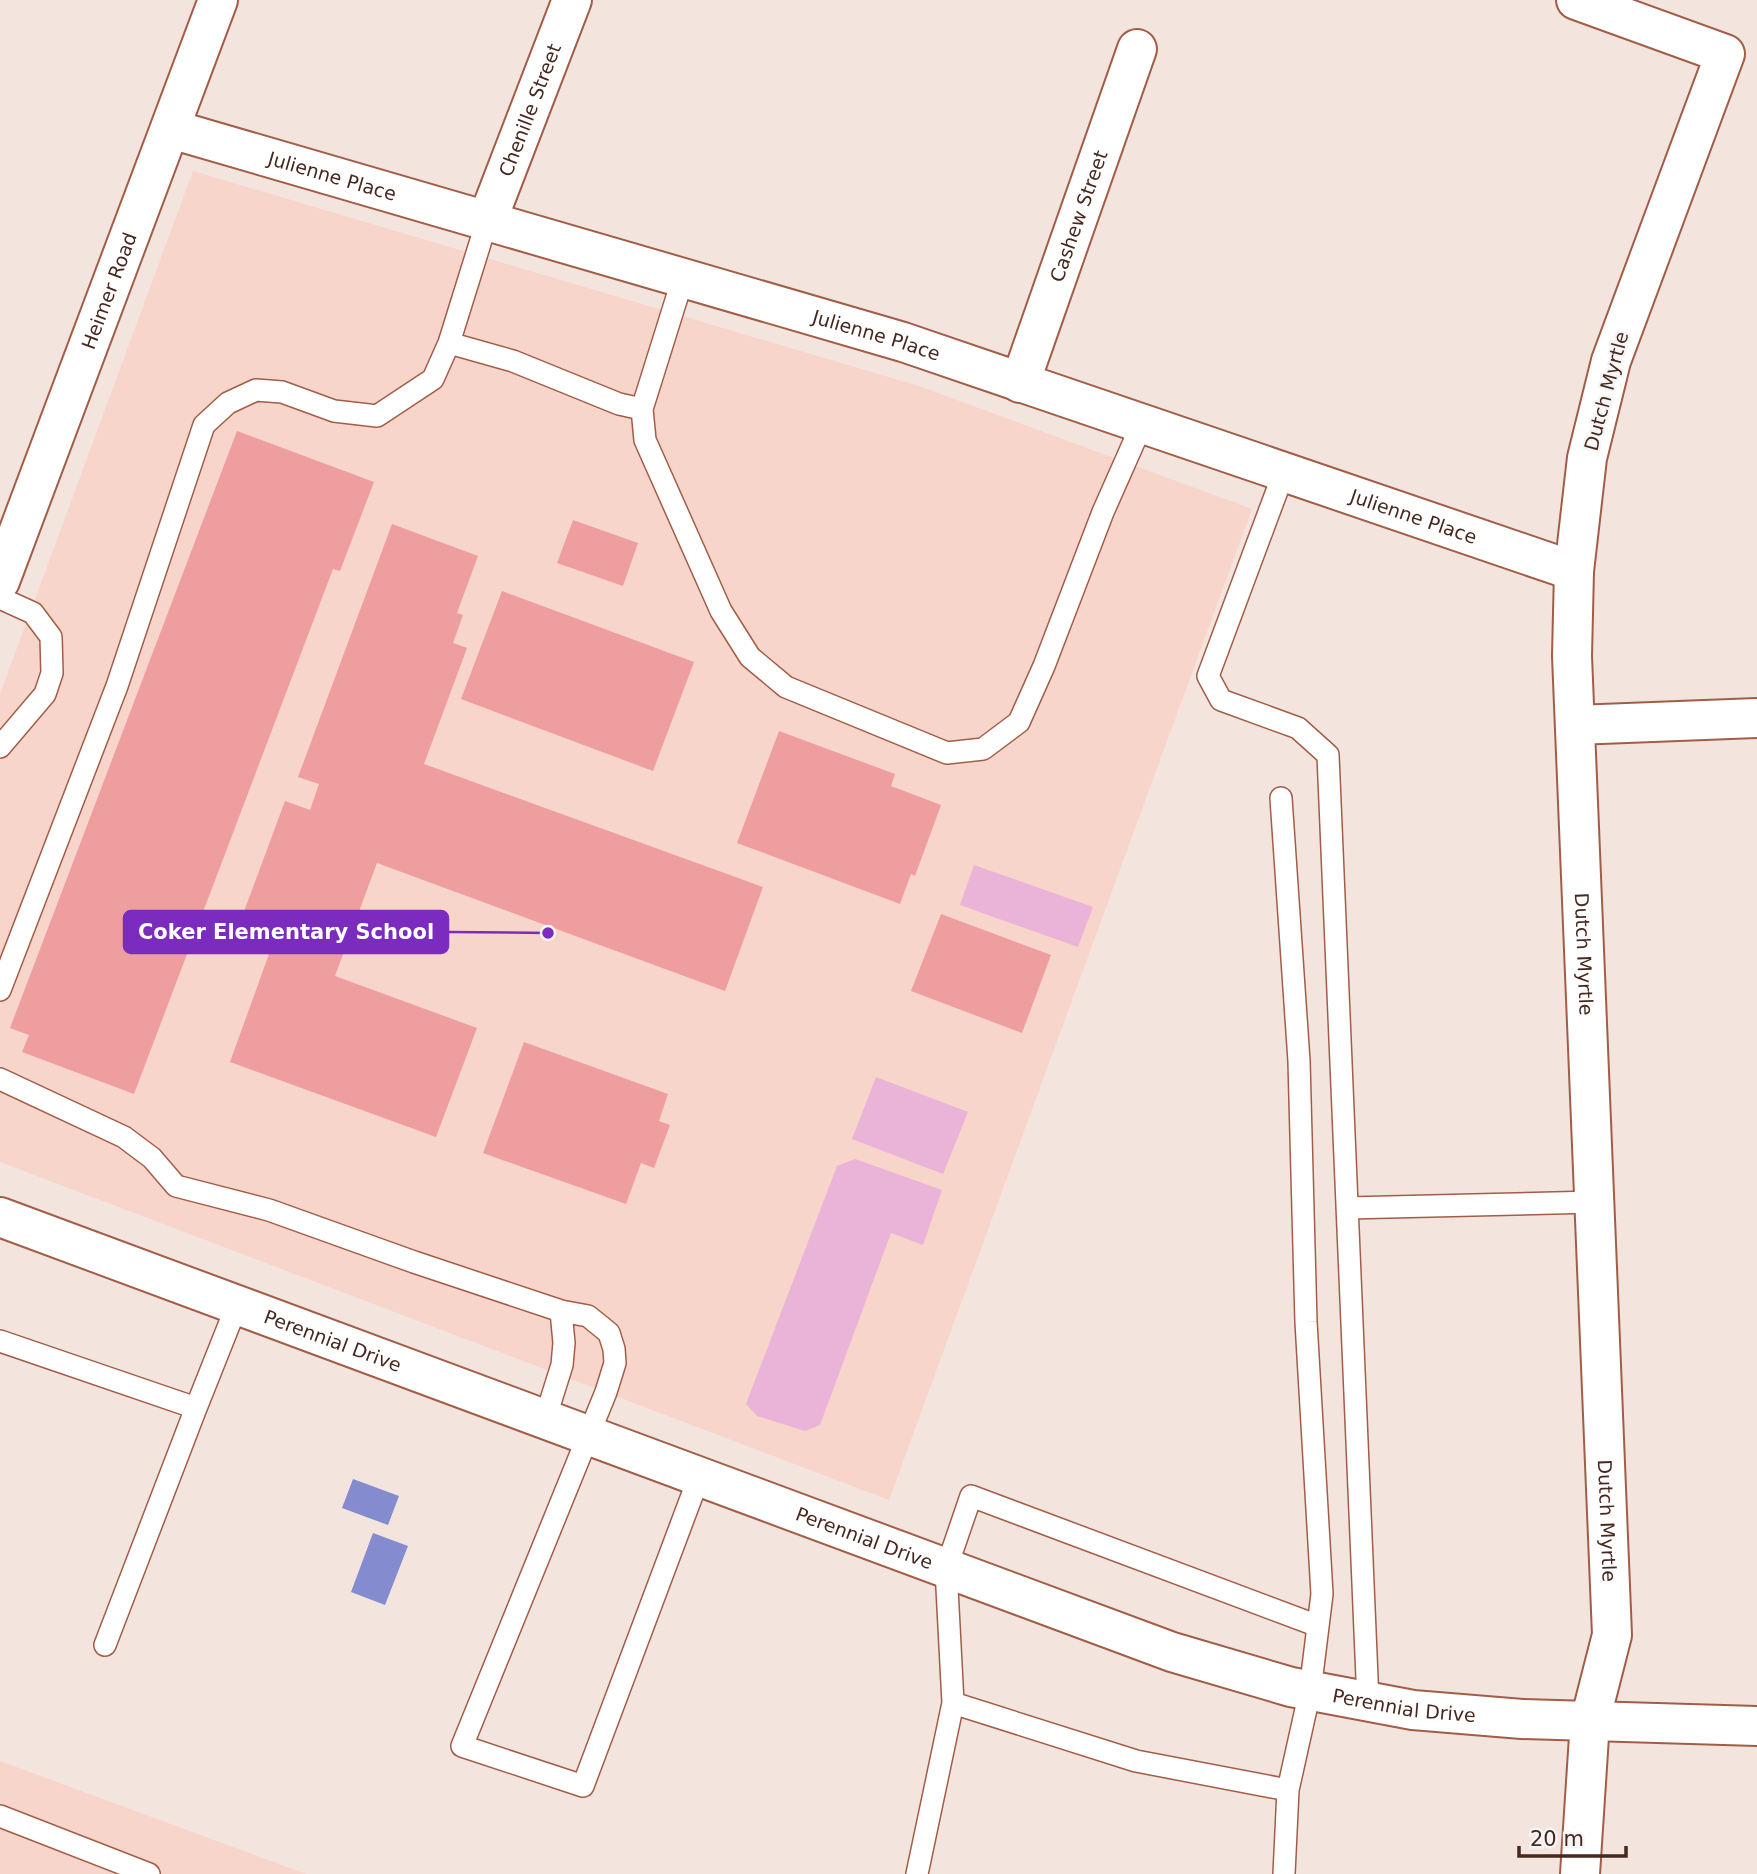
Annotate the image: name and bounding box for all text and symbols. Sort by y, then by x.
street label: Chenille Street [494,40,565,179]
street label: Julienne Place [265,147,399,205]
street label: Cashew Street [1045,147,1112,285]
street label: Heimer Road [77,229,141,352]
street label: Julienne Place [809,305,943,365]
street label: Dutch Myrtle [1580,329,1632,453]
street label: Julienne Place [1347,484,1480,548]
street label: Dutch Myrtle [1571,892,1598,1016]
callout: Coker Elementary School [124,911,448,953]
text: Coker Elementary School [138,920,434,944]
street label: Perennial Drive [261,1305,404,1376]
street label: Dutch Myrtle [1594,1459,1621,1582]
street label: Perennial Drive [793,1502,936,1573]
street label: Perennial Drive [1331,1684,1477,1726]
scale bar [1519,1814,1626,1858]
text: 20 m [1530,1827,1584,1851]

